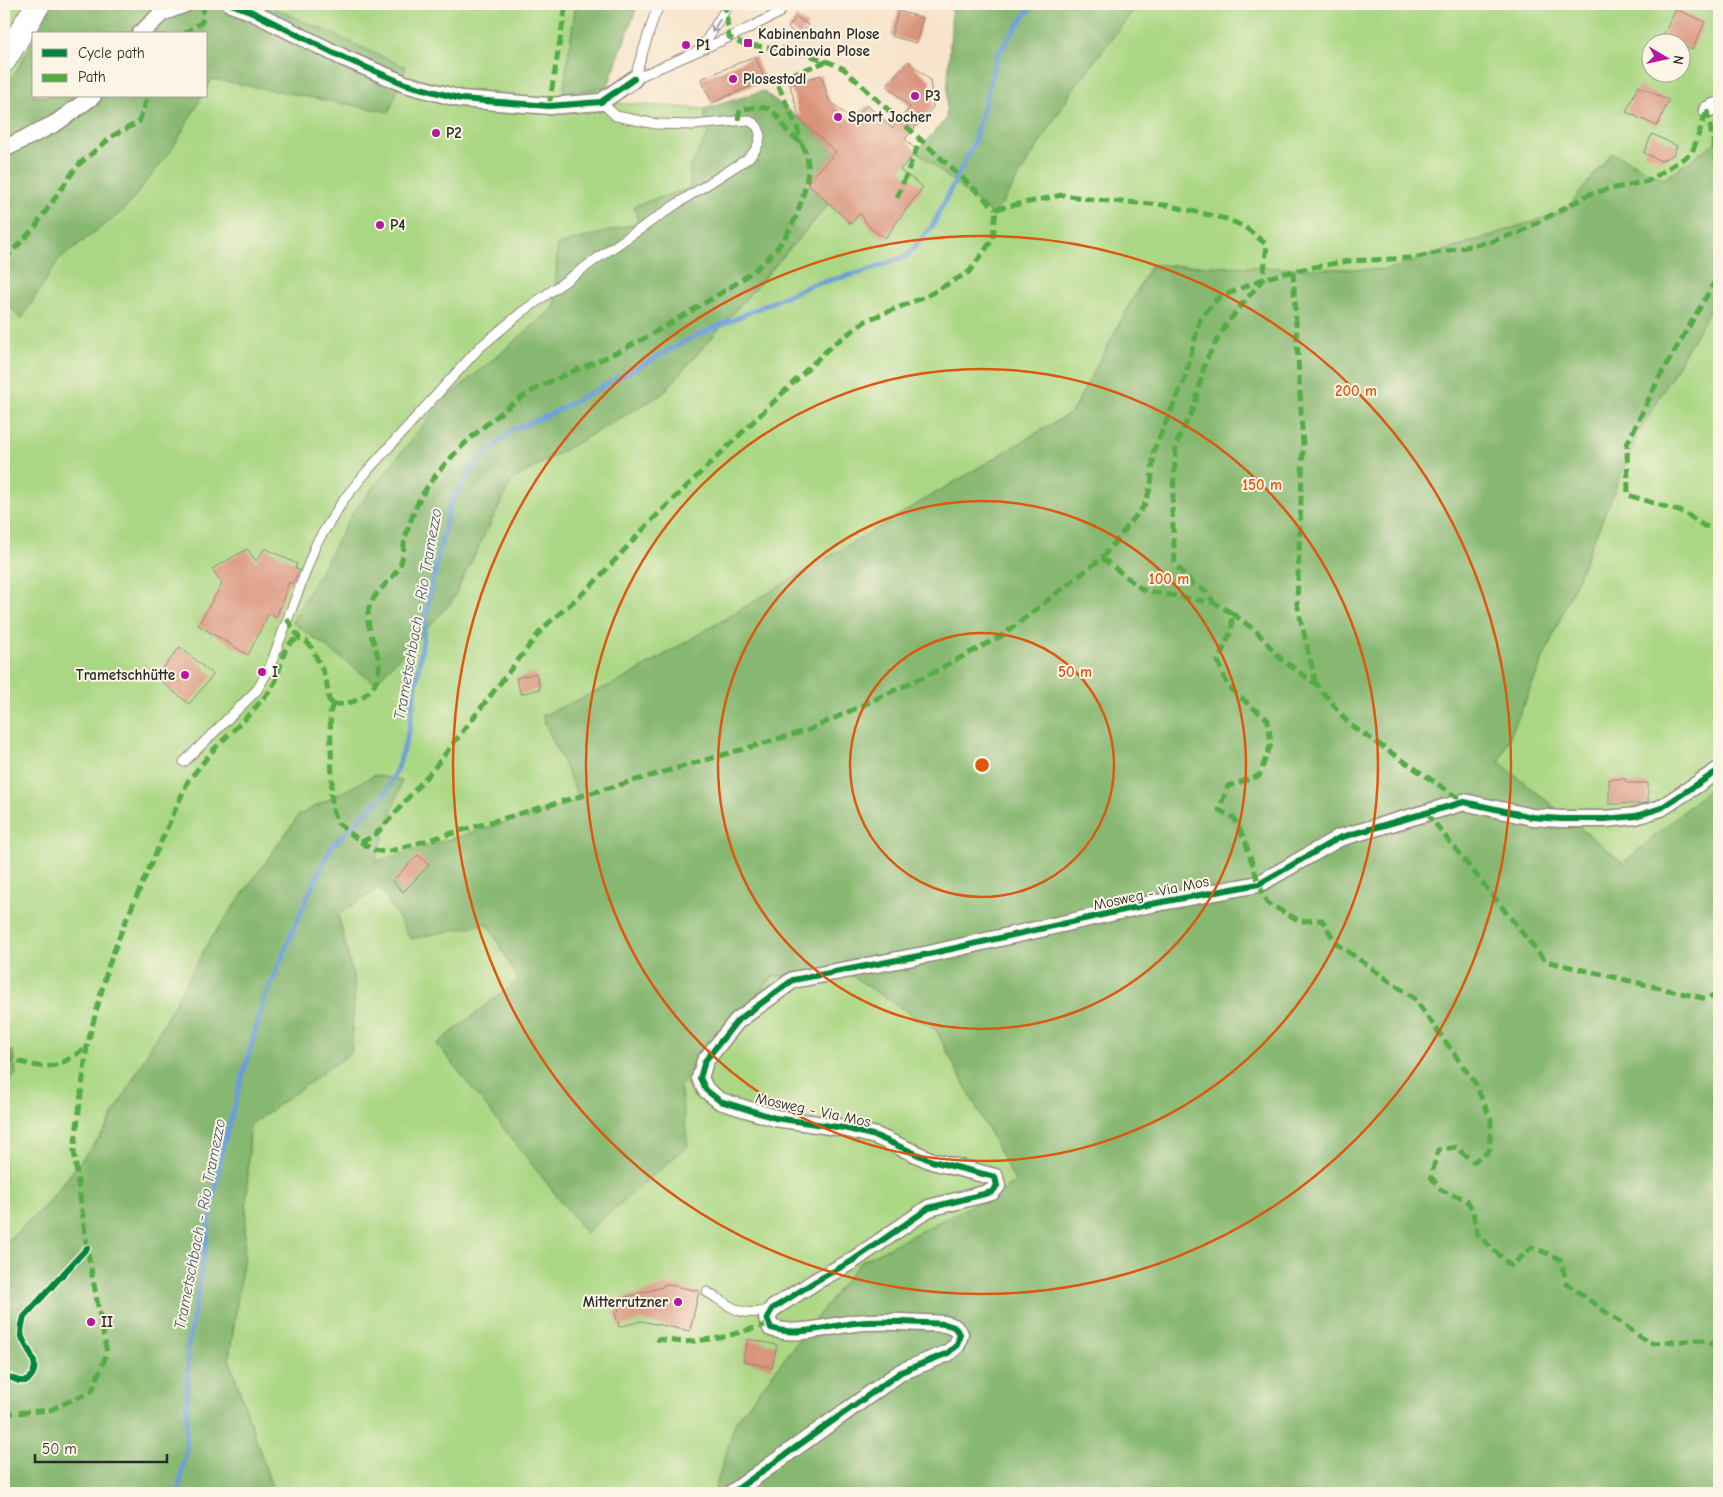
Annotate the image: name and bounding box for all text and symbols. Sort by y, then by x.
one-way arrow [710,19,720,33]
place label: Kabinenbahn Plose - Cabinovia Plose [758,25,879,60]
legend [32,32,208,98]
north arrow [1640,32,1690,82]
place label: P1 [696,36,710,54]
marker: Kabinenbahn Plose - Cabinovia Plose [742,37,754,49]
marker: P1 [680,39,692,51]
text: Cycle path [78,44,145,62]
text: N [1669,54,1687,66]
text: Path [78,68,106,86]
place label: Plosestodl [743,70,806,88]
marker: Plosestodl [727,73,739,85]
place label: P3 [925,87,941,105]
marker: P3 [909,90,921,102]
place label: Sport Jocher [848,108,931,126]
marker: Sport Jocher [832,111,844,123]
place label: P2 [446,124,462,142]
marker: P2 [430,127,442,139]
place label: P4 [390,216,405,234]
marker: P4 [374,219,386,231]
text: 200 m [1335,382,1377,400]
text: 150 m [1242,476,1282,494]
water label: Trametschbach - Rio Tramezzo [391,507,445,721]
text: 100 m [1149,570,1189,588]
place label: I [272,663,278,681]
text: 50 m [1058,663,1092,681]
place label: Trametschhütte [76,666,175,684]
marker: I [256,666,268,678]
marker: Trametschhütte [179,669,191,681]
centre of rings [973,756,991,774]
street label: Mosweg - Via Mos [1092,872,1210,914]
street label: Mosweg - Via Mos [754,1089,872,1131]
water label: Trametschbach - Rio Tramezzo [171,1117,229,1331]
place label: Mitterrutzner [583,1293,668,1311]
marker: Mitterrutzner [672,1296,684,1308]
place label: II [101,1313,113,1331]
marker: II [85,1316,97,1328]
scale bar [35,1432,168,1464]
text: 50 m [42,1440,77,1458]

